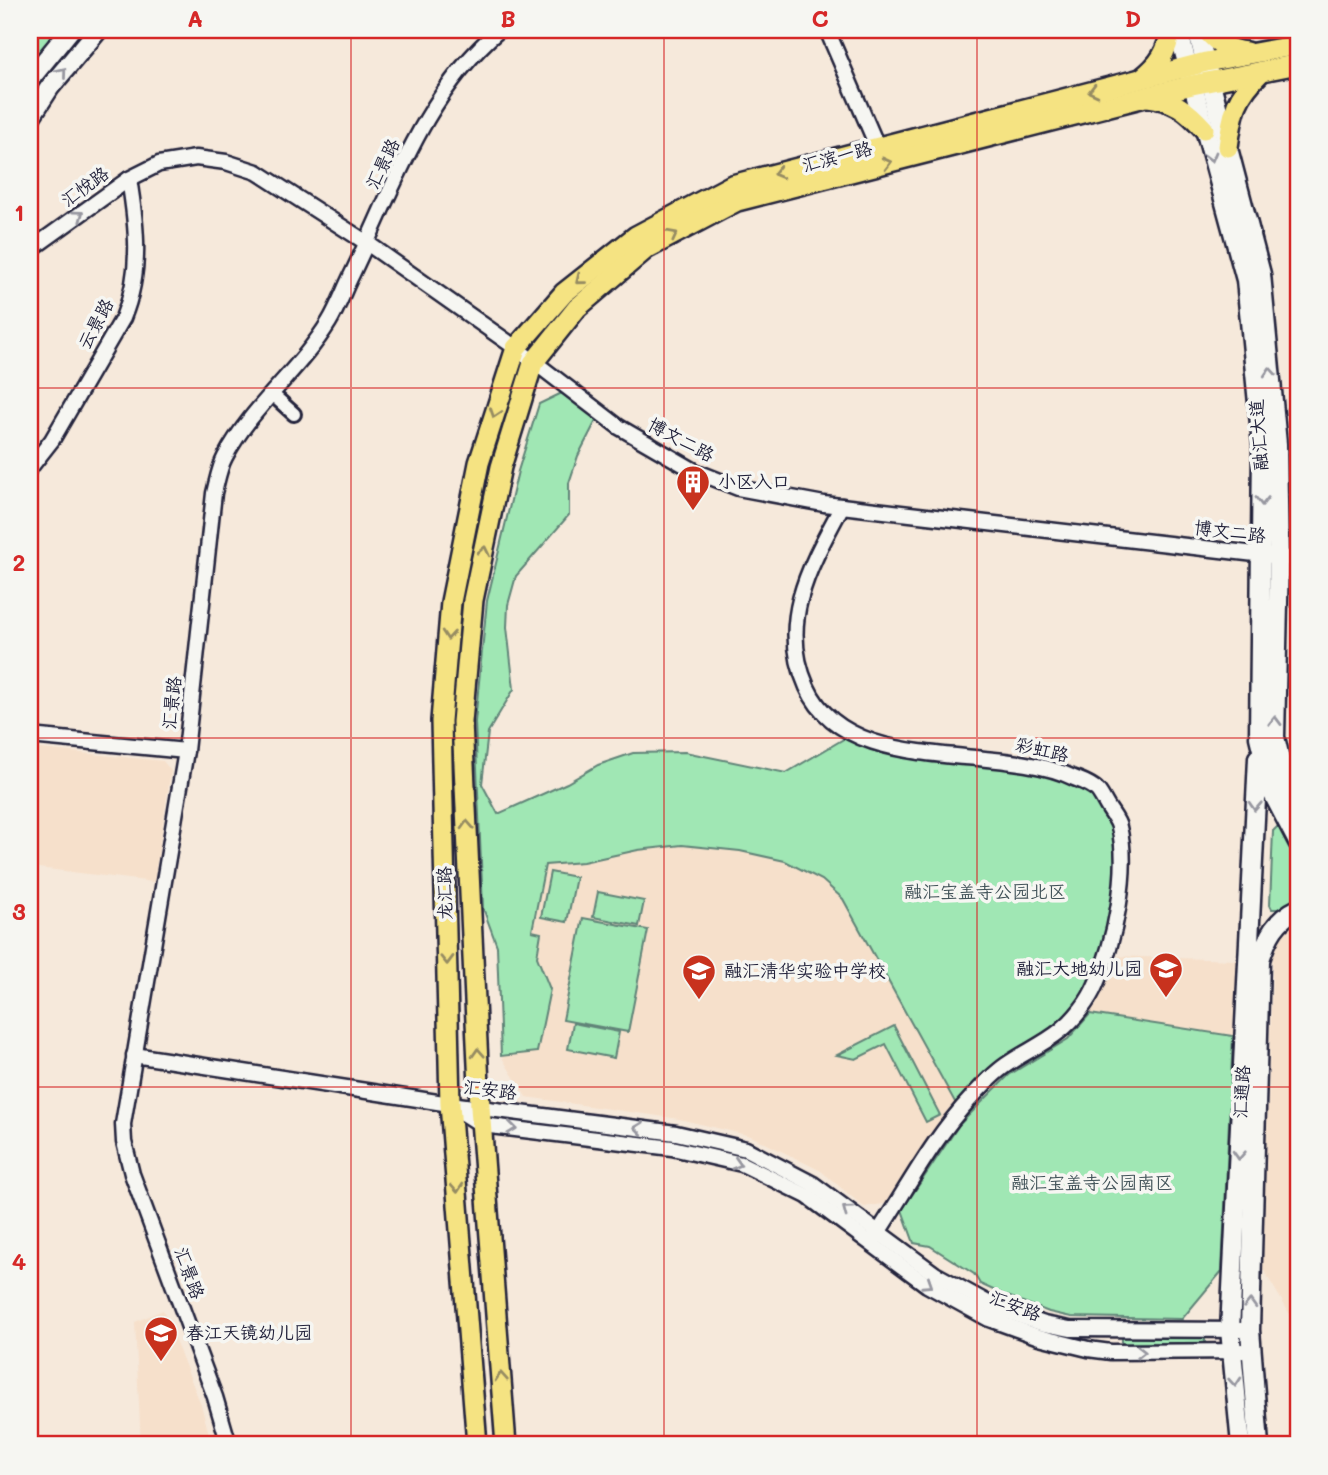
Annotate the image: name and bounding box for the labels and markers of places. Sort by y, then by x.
building icon: 小区入口 [674,463,712,512]
place label: 小区入口 [718,469,790,493]
school or university icon: 融汇大地幼儿园 [1147,950,1185,999]
school or university icon: 融汇清华实验中学校 [680,952,718,1001]
place label: 融汇大地幼儿园 [1016,956,1142,980]
place label: 融汇清华实验中学校 [724,958,886,982]
school or university icon: 春江天镜幼儿园 [142,1314,180,1363]
place label: 春江天镜幼儿园 [186,1320,312,1344]

